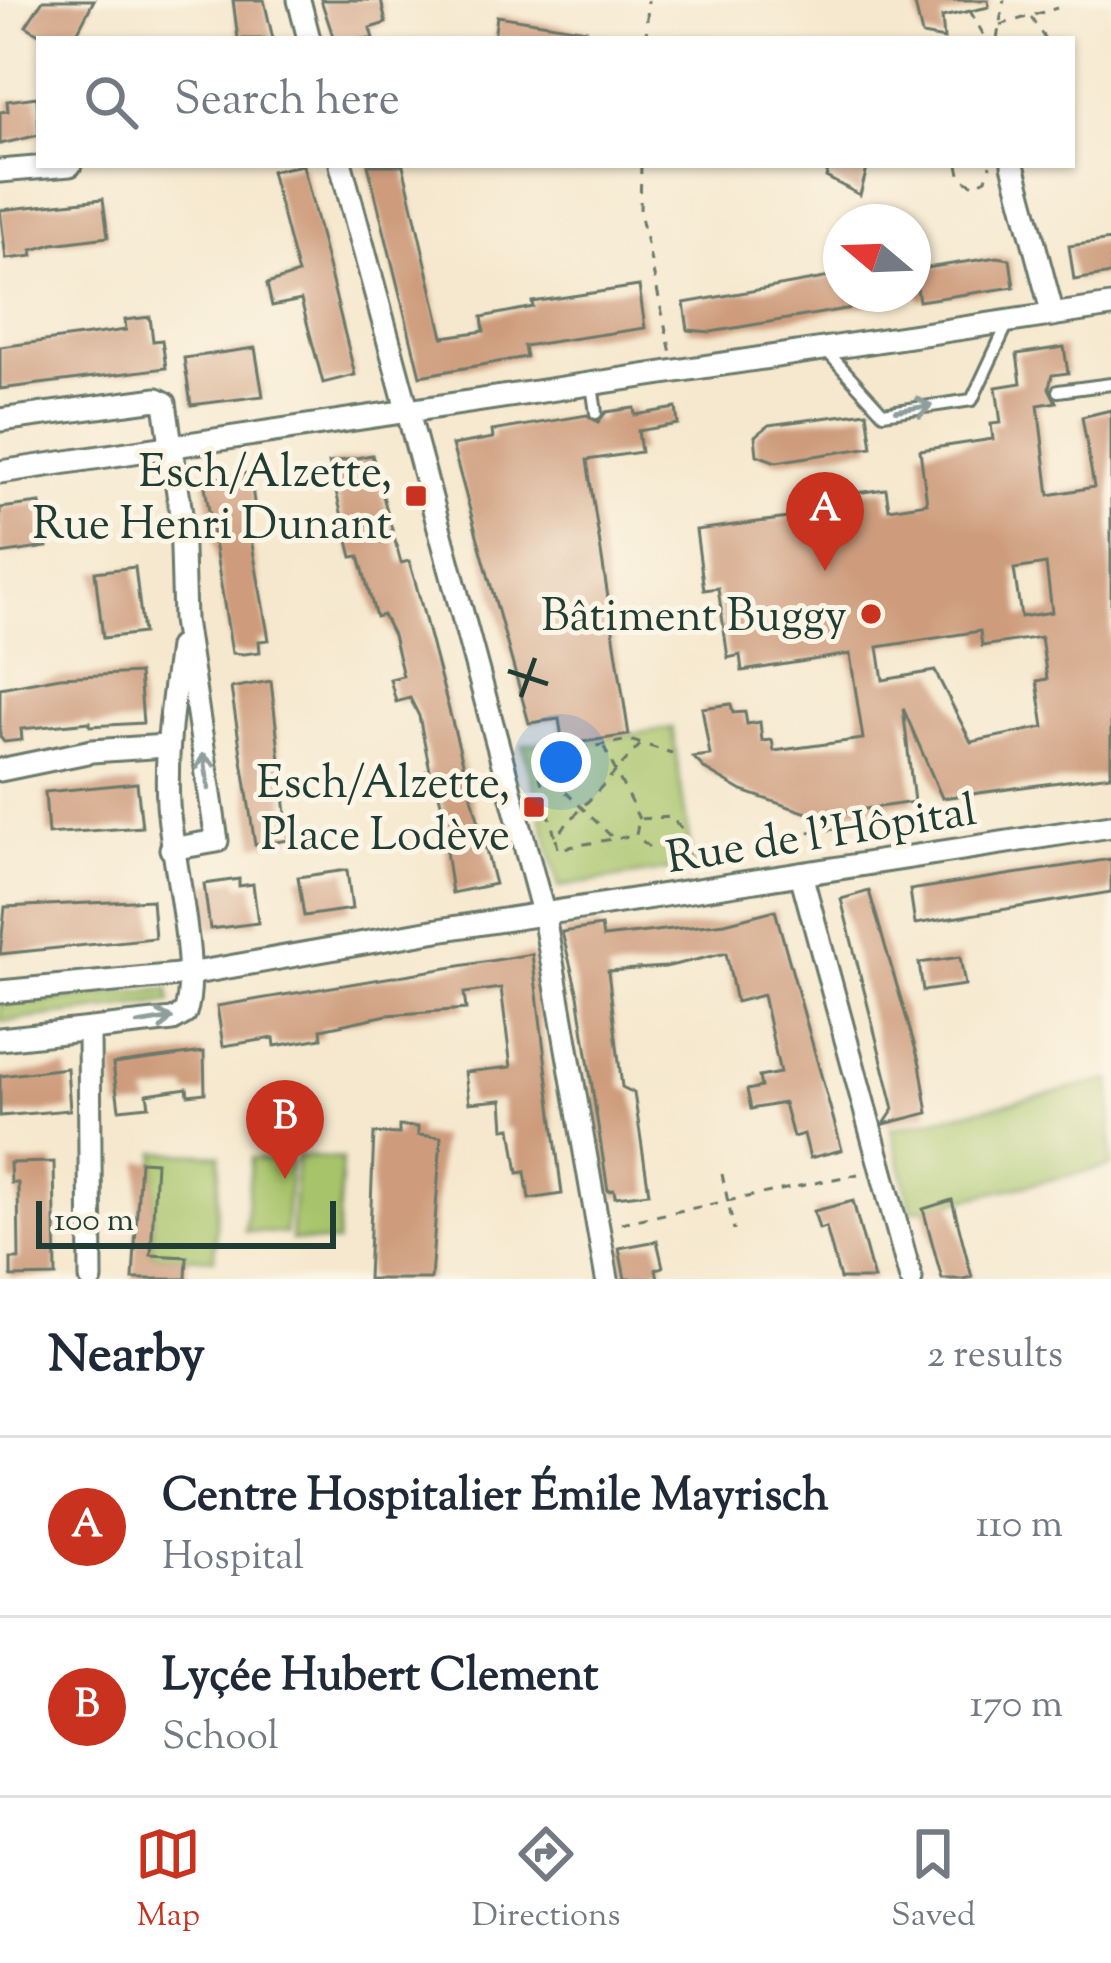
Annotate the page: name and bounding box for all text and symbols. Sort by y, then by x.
search box [36,36,1075,168]
icon: search [78,69,144,135]
text: Search here [174,70,400,135]
north arrow [823,204,931,312]
one-way arrow [894,397,933,419]
place label: Esch/Alzette, Rue Henri Dunant [32,443,392,560]
pin: A [786,472,864,571]
marker: Esch/Alzette, Rue Henri Dunant [403,483,429,509]
place label: Bâtiment Buggy [541,587,847,652]
marker: Bâtiment Buggy [858,601,884,627]
your location [531,732,591,792]
one-way arrow [194,752,217,791]
place label: Esch/Alzette, Place Lodève [257,754,510,871]
street label: Rue de l'Hôpital [662,781,982,894]
marker: Esch/Alzette, Place Lodève [521,794,547,820]
one-way arrow [135,1009,174,1032]
pin: B [246,1080,324,1179]
scale bar [36,1195,336,1248]
text: 100 m [54,1198,134,1246]
text: Nearby [48,1321,205,1394]
text: 2 results [927,1329,1063,1385]
text: Centre Hospitalier Émile Mayrisch [162,1466,829,1531]
text: A [71,1499,103,1555]
text: 110 m [976,1499,1063,1555]
text: Hospital [162,1531,304,1587]
text: Lyçée Hubert Clement [162,1646,598,1711]
text: B [75,1679,99,1735]
text: 170 m [970,1679,1063,1735]
text: School [162,1711,279,1767]
tab: Map [135,1821,201,1941]
tab: Directions [472,1821,621,1941]
tab: Saved [891,1821,976,1941]

